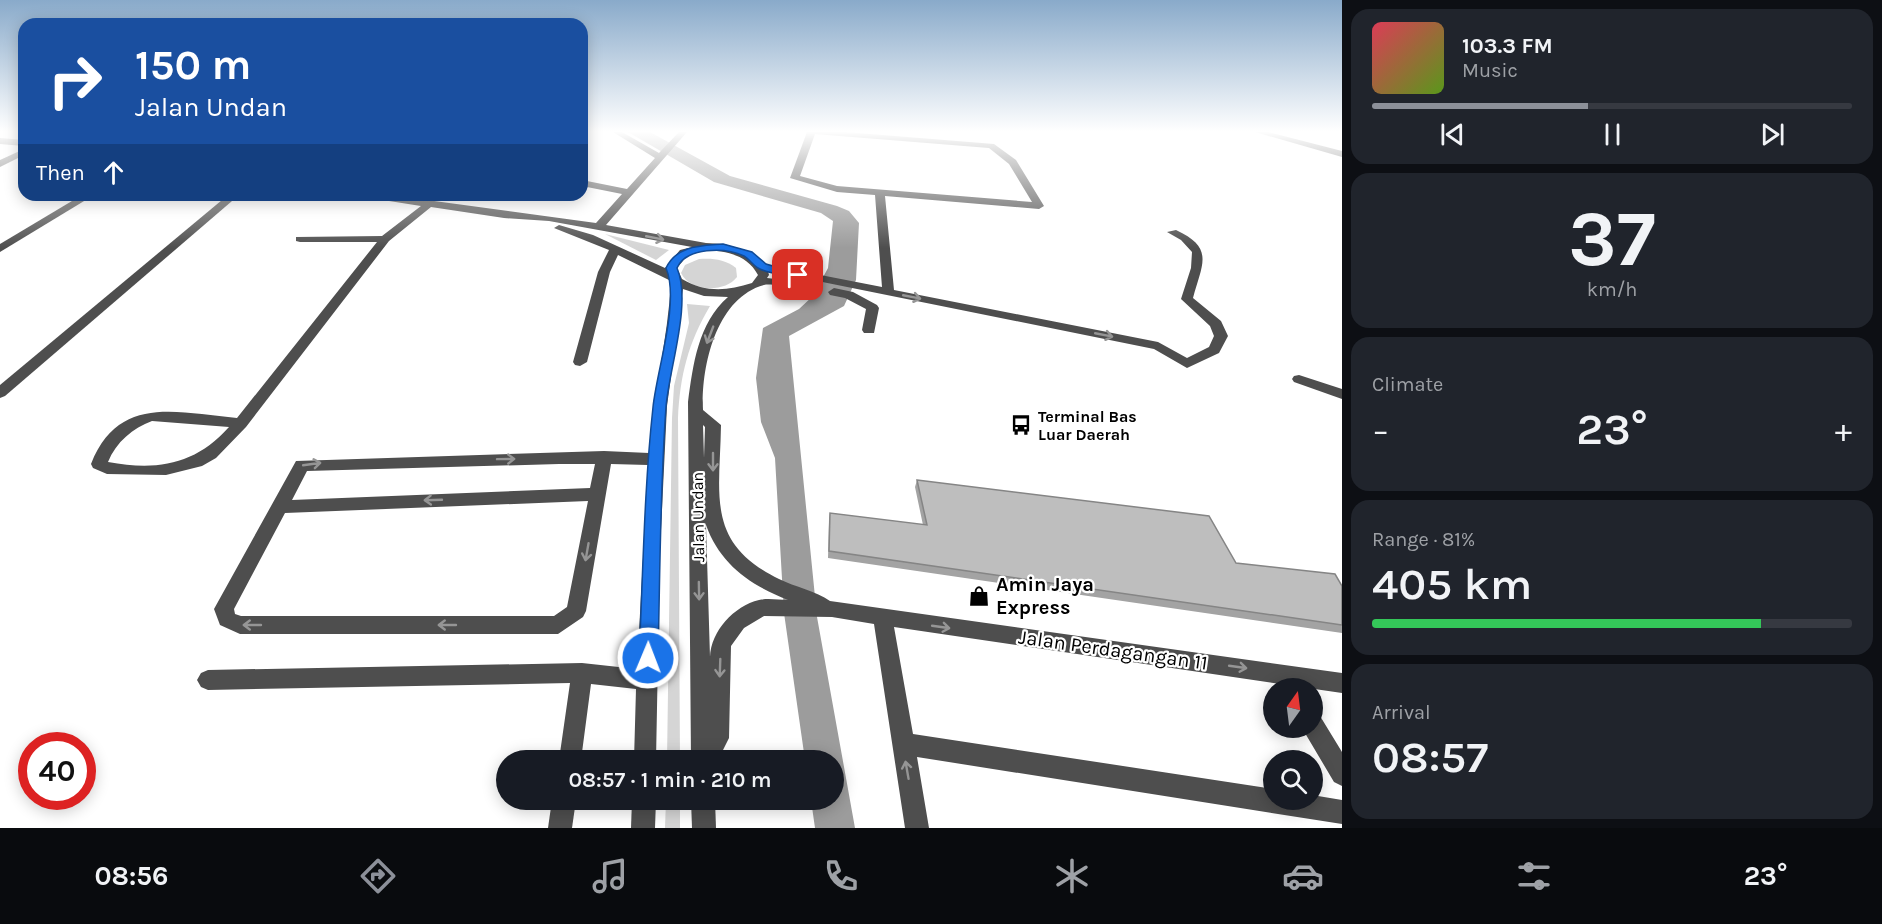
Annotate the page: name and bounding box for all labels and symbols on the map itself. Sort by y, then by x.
one-way arrow [645,233,665,244]
pin [772,249,823,300]
one-way arrow [902,292,922,303]
one-way arrow [704,325,715,343]
one-way arrow [1093,330,1113,341]
place label: Terminal Bas Luar Daerah [1038,407,1137,444]
bus stop icon: Terminal Bas Luar Daerah [1009,413,1033,437]
one-way arrow [707,451,719,471]
one-way arrow [496,453,516,464]
one-way arrow [301,458,321,469]
street label: Jalan Undan [688,472,708,562]
one-way arrow [424,494,444,505]
one-way arrow [581,541,592,561]
place label: Amin Jaya Express [996,573,1094,619]
one-way arrow [693,580,705,600]
shop icon: Amin Jaya Express [967,584,991,608]
one-way arrow [242,619,262,631]
one-way arrow [437,619,457,631]
one-way arrow [931,621,951,632]
street label: Jalan Perdagangan 11 [1017,625,1209,675]
position arrow [616,626,680,690]
one-way arrow [715,658,726,678]
one-way arrow [1228,662,1248,673]
north arrow [1263,678,1323,738]
speed limit sign: 40 [18,732,96,810]
one-way arrow [901,761,912,781]

